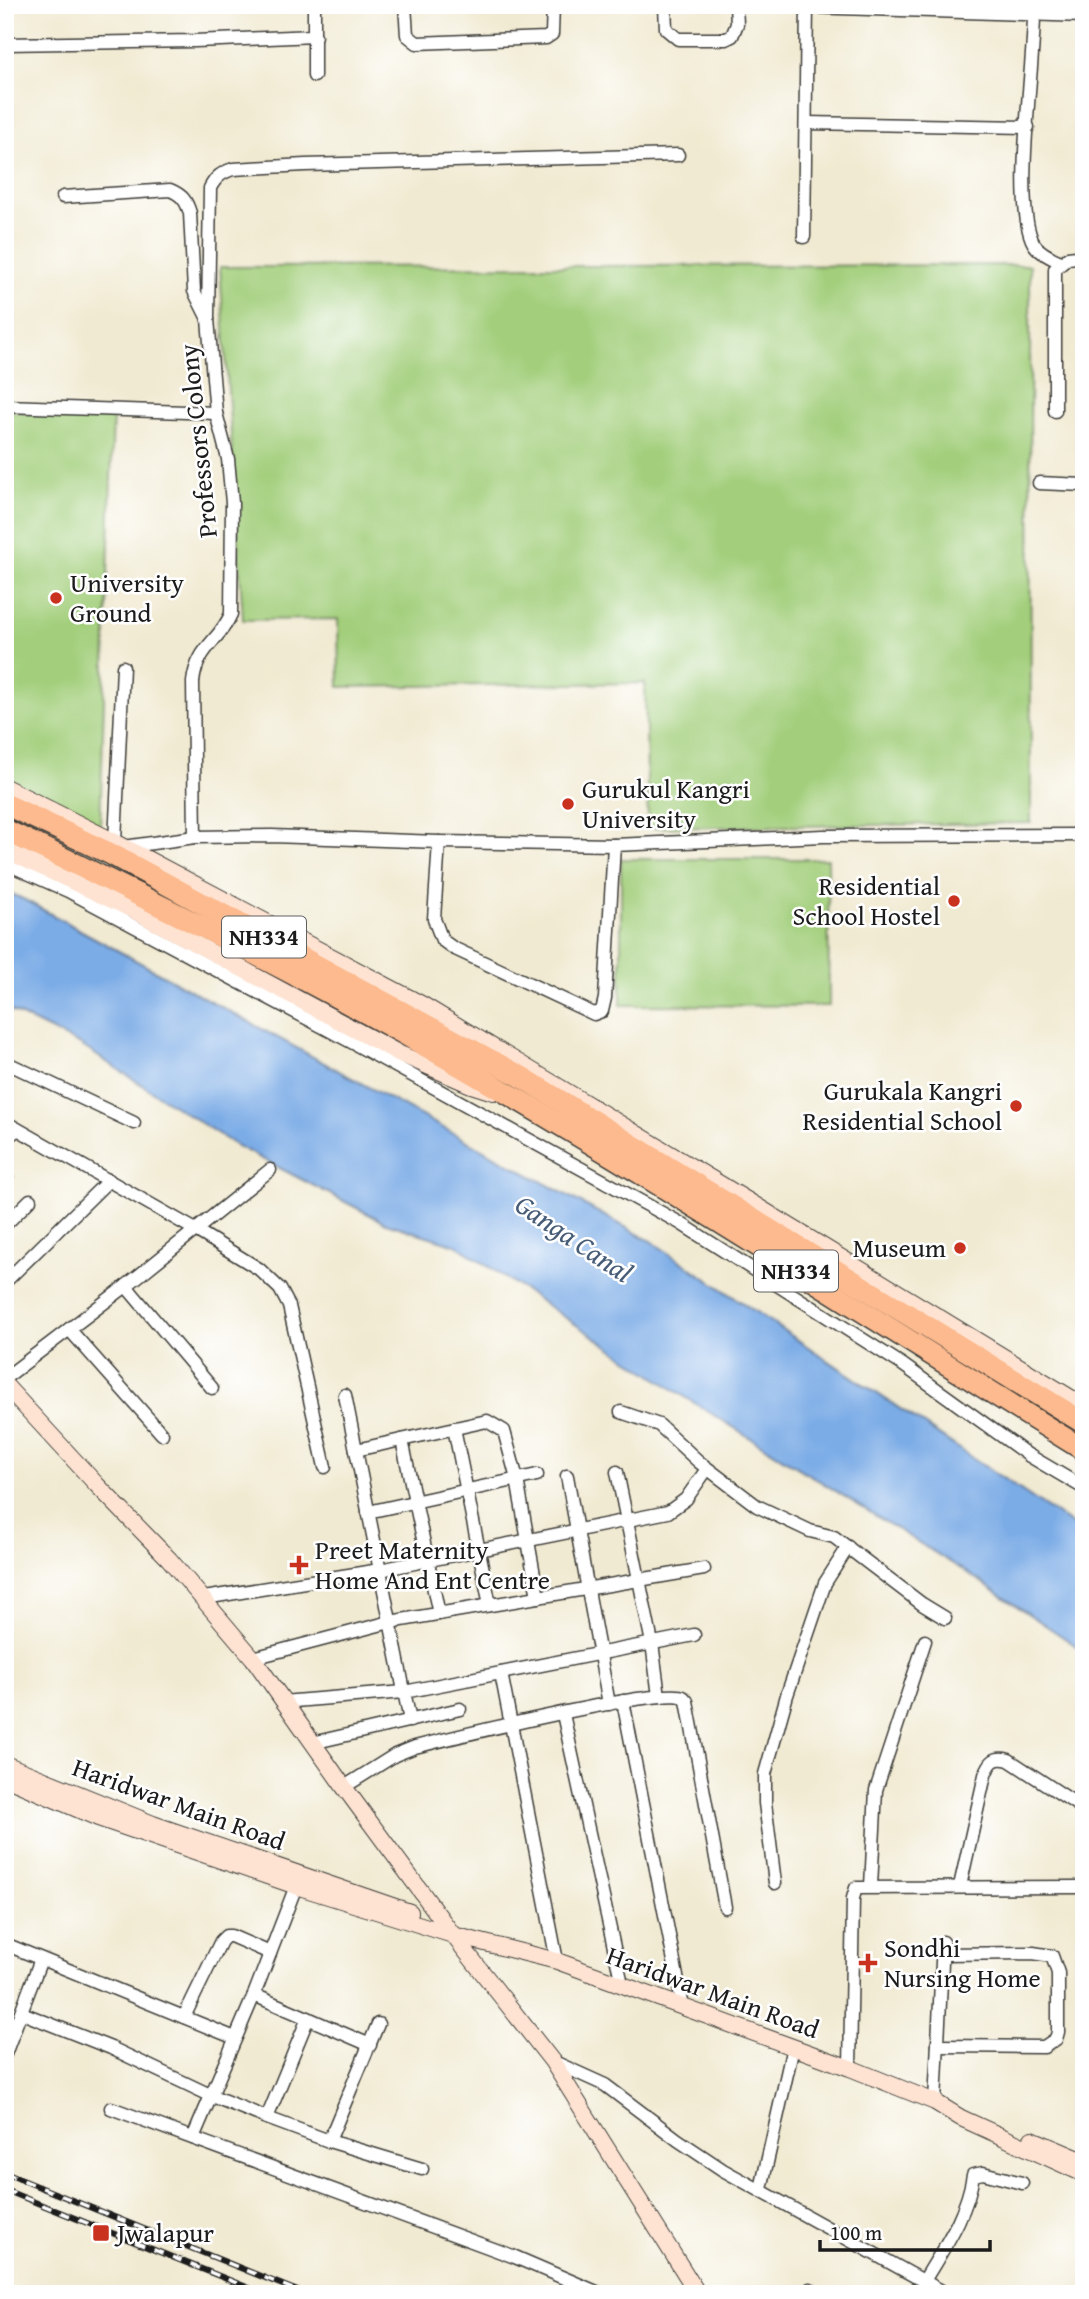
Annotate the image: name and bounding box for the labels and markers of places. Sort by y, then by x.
place label: University Ground [70,563,184,632]
marker: University Ground [48,590,64,606]
place label: Gurukul Kangri University [582,769,750,838]
marker: Gurukul Kangri University [560,796,576,812]
place label: Residential School Hostel [792,866,940,935]
marker: Residential School Hostel [946,893,962,909]
place label: Gurukala Kangri Residential School [802,1071,1002,1140]
marker: Gurukala Kangri Residential School [1008,1098,1024,1114]
place label: Museum [853,1228,946,1267]
marker: Museum [952,1240,968,1256]
place label: Preet Maternity Home And Ent Centre [315,1530,550,1599]
marker: Preet Maternity Home And Ent Centre [289,1555,309,1575]
place label: Sondhi Nursing Home [884,1928,1041,1997]
marker: Sondhi Nursing Home [858,1953,878,1973]
place label: Jwalapur [114,2213,214,2252]
marker: Jwalapur [91,2223,111,2243]

